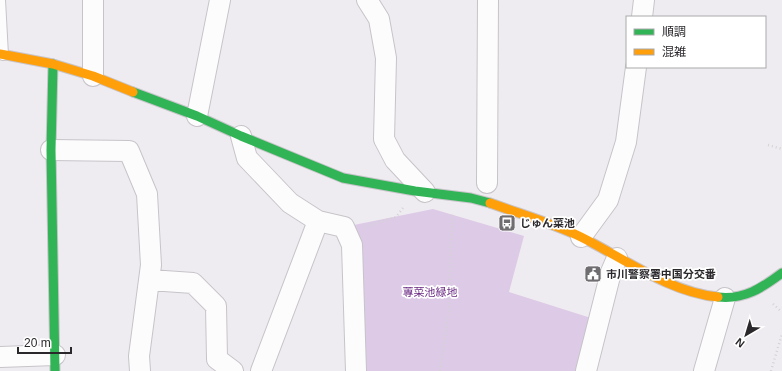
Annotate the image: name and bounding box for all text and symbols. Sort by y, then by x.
legend [626,16,766,68]
text: 順調 [662,25,686,39]
text: 混雑 [662,45,686,59]
bus stop icon: じゅん菜池 [497,213,517,233]
place label: じゅん菜池 [520,217,575,229]
public building icon: 市川警察署中国分交番 [583,264,603,284]
place label: 市川警察署中国分交番 [606,268,716,280]
park label: 蓴菜池緑地 [403,286,458,298]
north arrow [726,315,766,355]
scale bar [18,329,71,355]
text: 20 m [24,336,51,350]
text: N [733,336,747,350]

